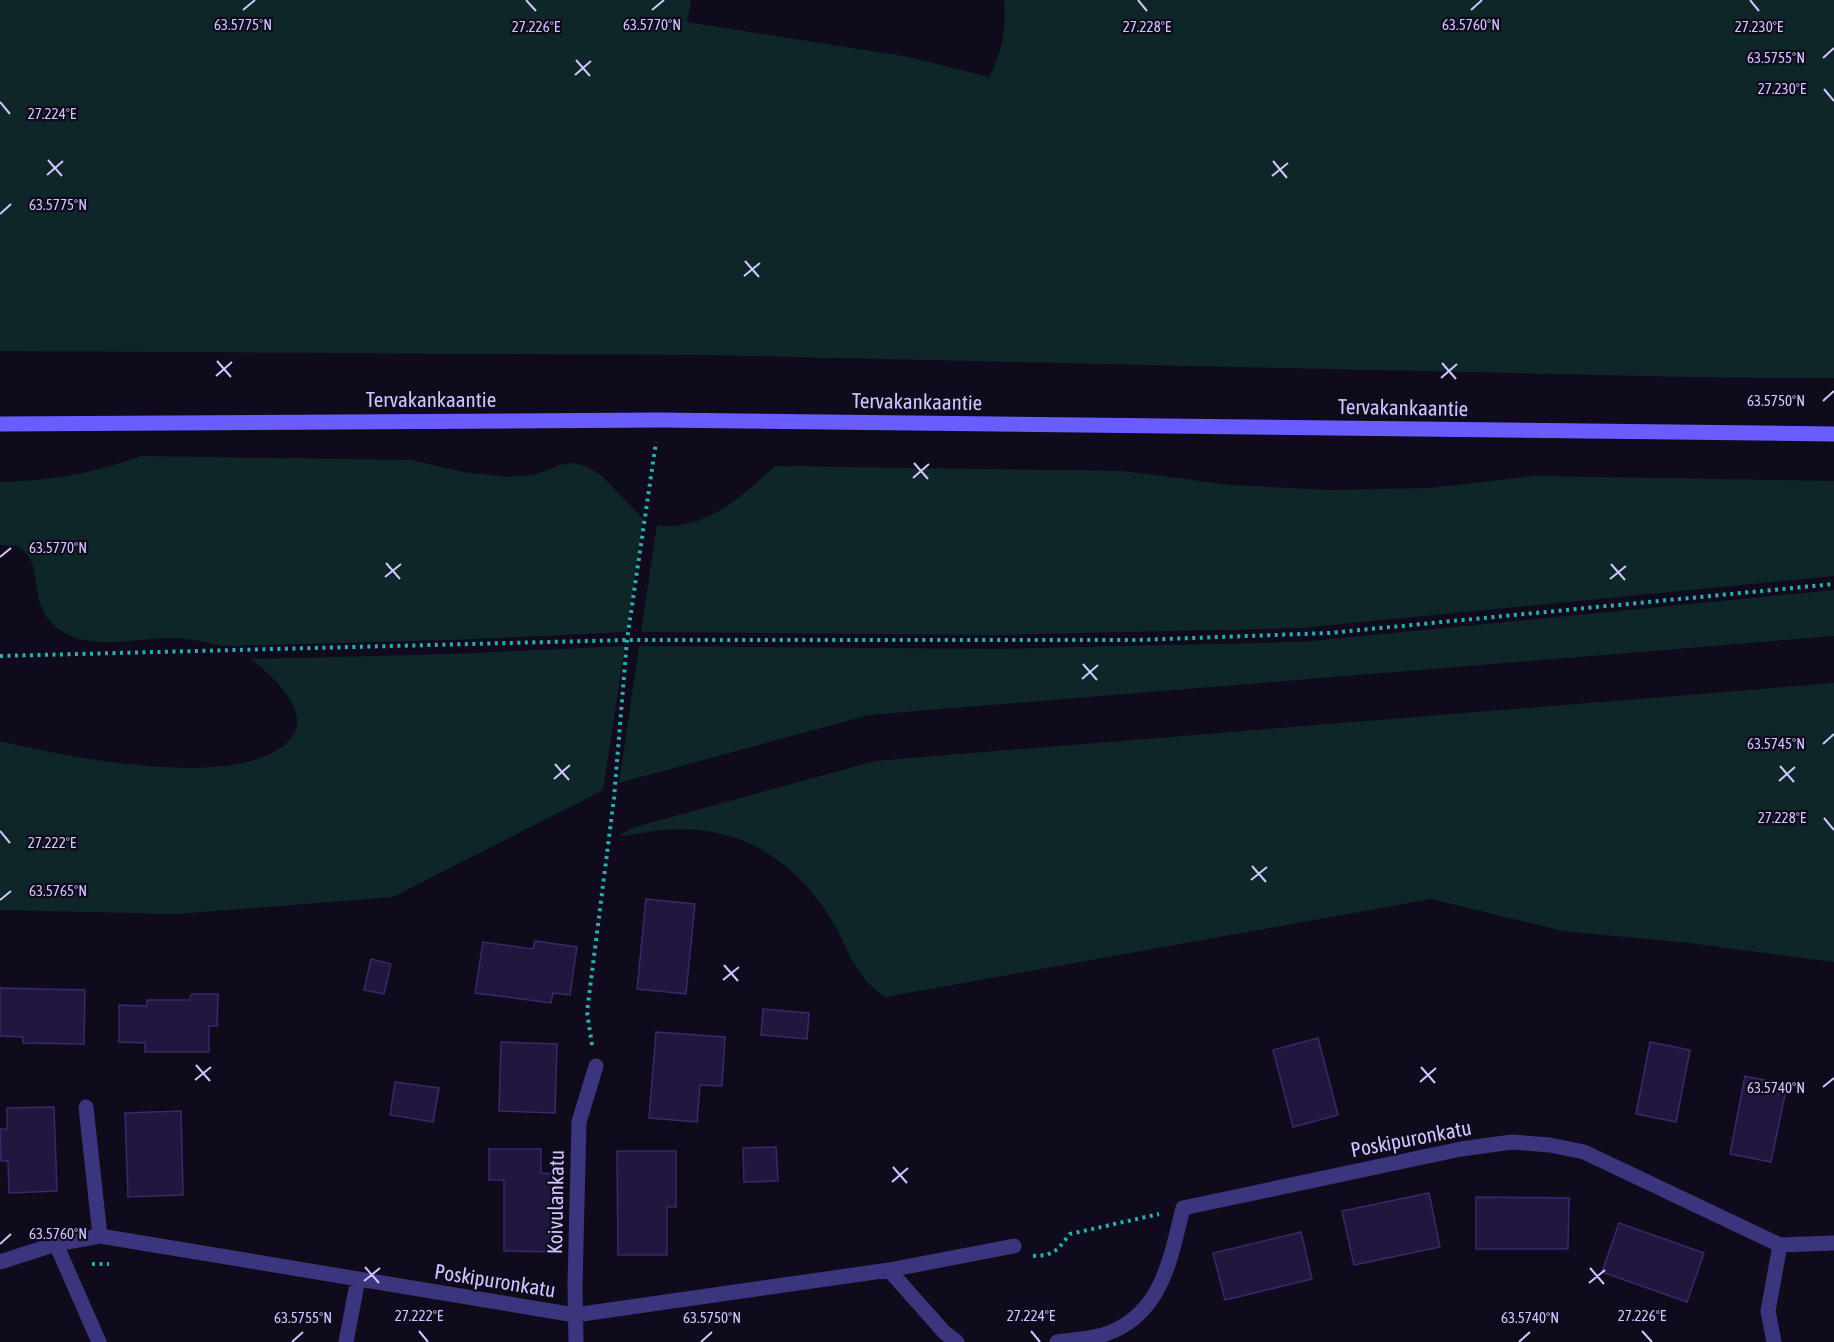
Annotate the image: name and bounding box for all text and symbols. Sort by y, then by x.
text: 63.5775°N [214,16,272,33]
text: 63.5770°N [623,16,681,33]
text: 63.5760°N [1442,16,1500,33]
text: 27.226°E [512,18,561,35]
text: 27.228°E [1123,18,1172,35]
text: 27.230°E [1735,18,1784,35]
text: 63.5755°N [1747,49,1805,66]
text: 27.230°E [1758,80,1807,97]
text: 27.224°E [28,105,77,122]
text: 63.5775°N [29,196,87,213]
street label: Tervakankaantie [366,387,496,411]
street label: Tervakankaantie [852,388,982,414]
text: 63.5750°N [1747,392,1805,409]
street label: Tervakankaantie [1338,394,1468,420]
text: 63.5770°N [29,539,87,556]
text: 63.5745°N [1747,735,1805,752]
text: 27.228°E [1758,809,1807,826]
text: 27.222°E [28,834,77,851]
text: 63.5765°N [29,882,87,899]
text: 63.5740°N [1747,1079,1805,1096]
street label: Poskipuronkatu [1348,1115,1473,1161]
street label: Koivulankatu [542,1150,568,1254]
text: 63.5760°N [29,1225,87,1242]
street label: Poskipuronkatu [433,1259,557,1301]
text: 27.222°E [395,1307,444,1324]
text: 27.224°E [1007,1307,1056,1324]
text: 27.226°E [1618,1307,1667,1324]
text: 63.5755°N [274,1309,332,1326]
text: 63.5750°N [683,1309,741,1326]
text: 63.5740°N [1501,1309,1559,1326]

